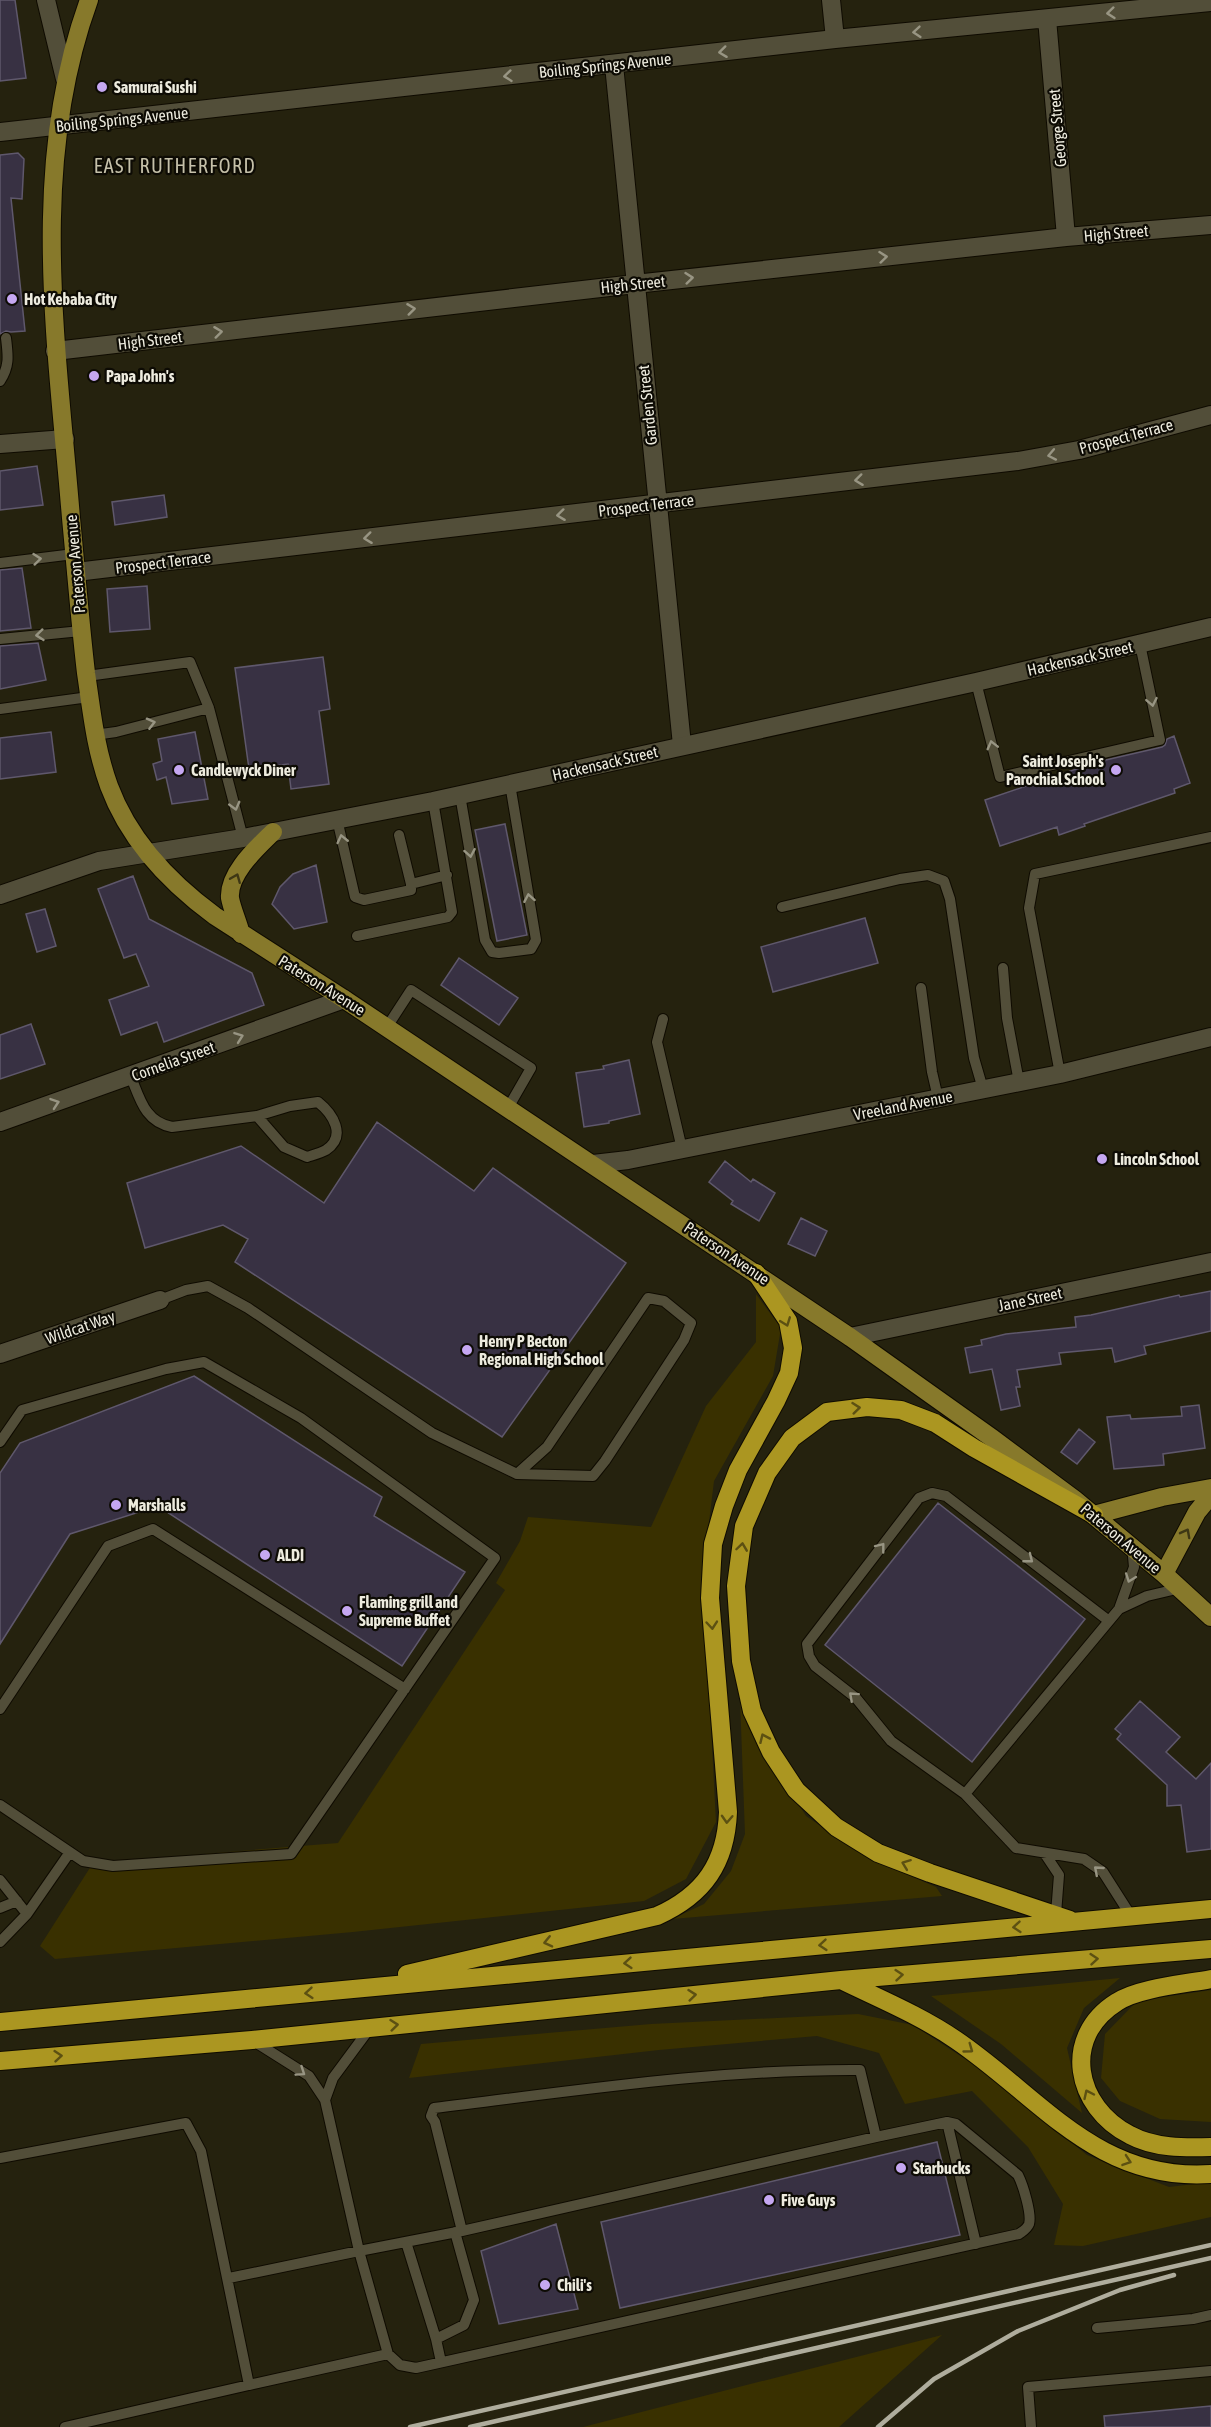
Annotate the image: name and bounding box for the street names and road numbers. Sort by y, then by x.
street label: Boiling Springs Avenue [538,49,672,82]
street label: George Street [1045,88,1070,168]
street label: Boiling Springs Avenue [55,103,189,136]
street label: High Street [1083,221,1150,246]
street label: High Street [600,272,667,297]
street label: High Street [117,327,184,354]
street label: Garden Street [634,364,660,446]
street label: Prospect Terrace [1077,415,1175,458]
street label: Prospect Terrace [597,490,695,521]
street label: Paterson Avenue [62,514,88,614]
street label: Prospect Terrace [114,547,212,578]
street label: Hackensack Street [1025,637,1135,679]
street label: Hackensack Street [550,742,660,784]
street label: Paterson Avenue [275,951,369,1019]
street label: Cornelia Street [129,1038,217,1084]
street label: Vreeland Avenue [852,1087,954,1123]
street label: Paterson Avenue [681,1218,773,1288]
street label: Jane Street [996,1283,1064,1315]
street label: Wildcat Way [43,1307,118,1348]
street label: Paterson Avenue [1077,1499,1165,1577]

